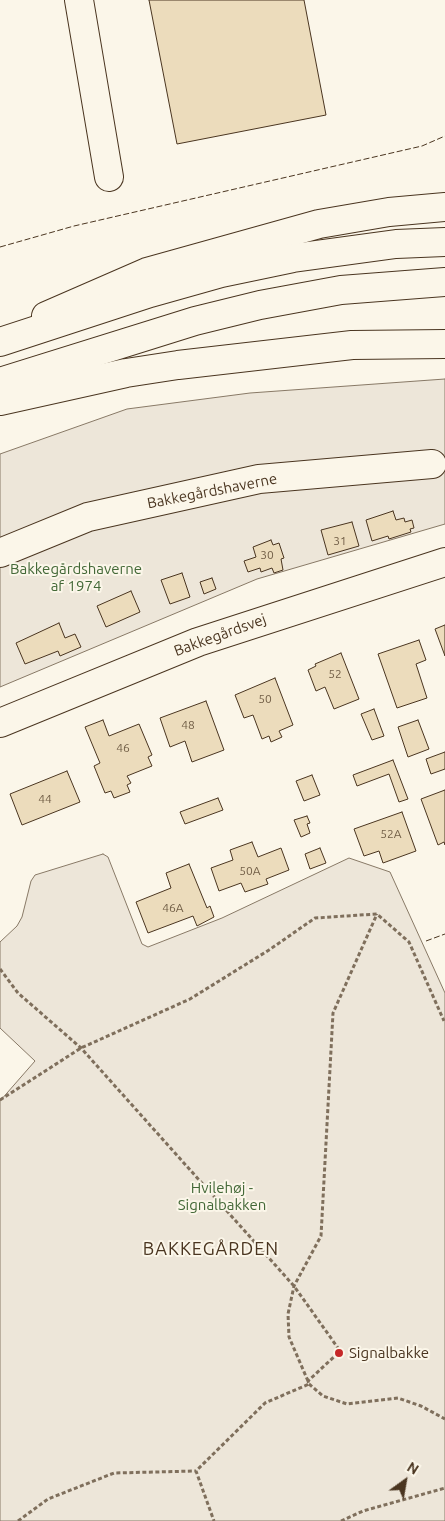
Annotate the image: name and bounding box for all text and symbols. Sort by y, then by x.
street label: Bakkegårdshaverne [145,470,279,512]
house number: 31 [333,534,347,548]
house number: 30 [260,548,274,562]
park label: Bakkegårdshaverne af 1974 [10,560,142,595]
street label: Bakkegårdsvej [171,610,269,660]
house number: 52 [328,667,342,681]
house number: 50 [258,692,272,706]
house number: 48 [181,718,195,732]
house number: 46 [116,741,130,755]
house number: 44 [38,792,52,806]
house number: 52A [380,827,402,841]
house number: 50A [239,864,261,878]
house number: 46A [162,901,184,915]
park label: Hvilehøj - Signalbakken [178,1179,266,1214]
district label: BAKKEGÅRDEN [141,1238,281,1260]
place label: Signalbakke [349,1344,429,1362]
marker: Signalbakke [333,1347,345,1359]
north arrow [380,1456,430,1506]
text: N [404,1459,422,1478]

